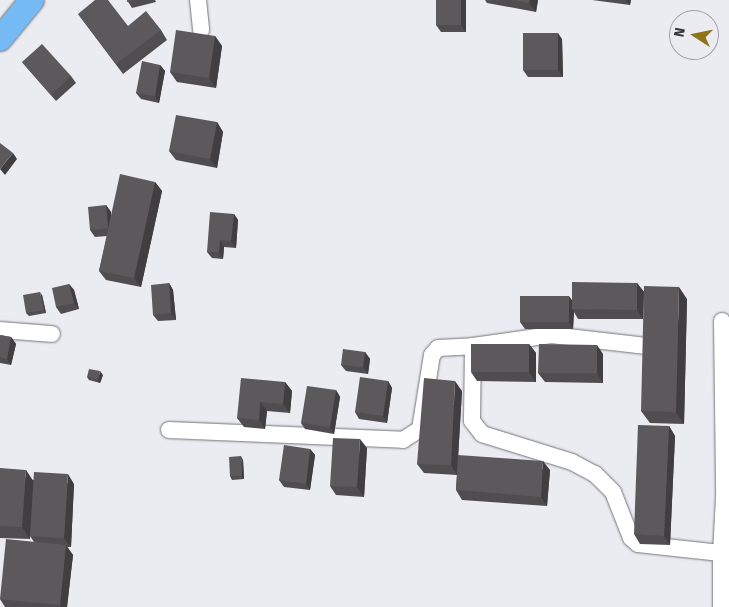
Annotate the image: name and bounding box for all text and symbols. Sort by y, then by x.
north arrow [669,10,719,60]
text: N [671,26,689,38]

